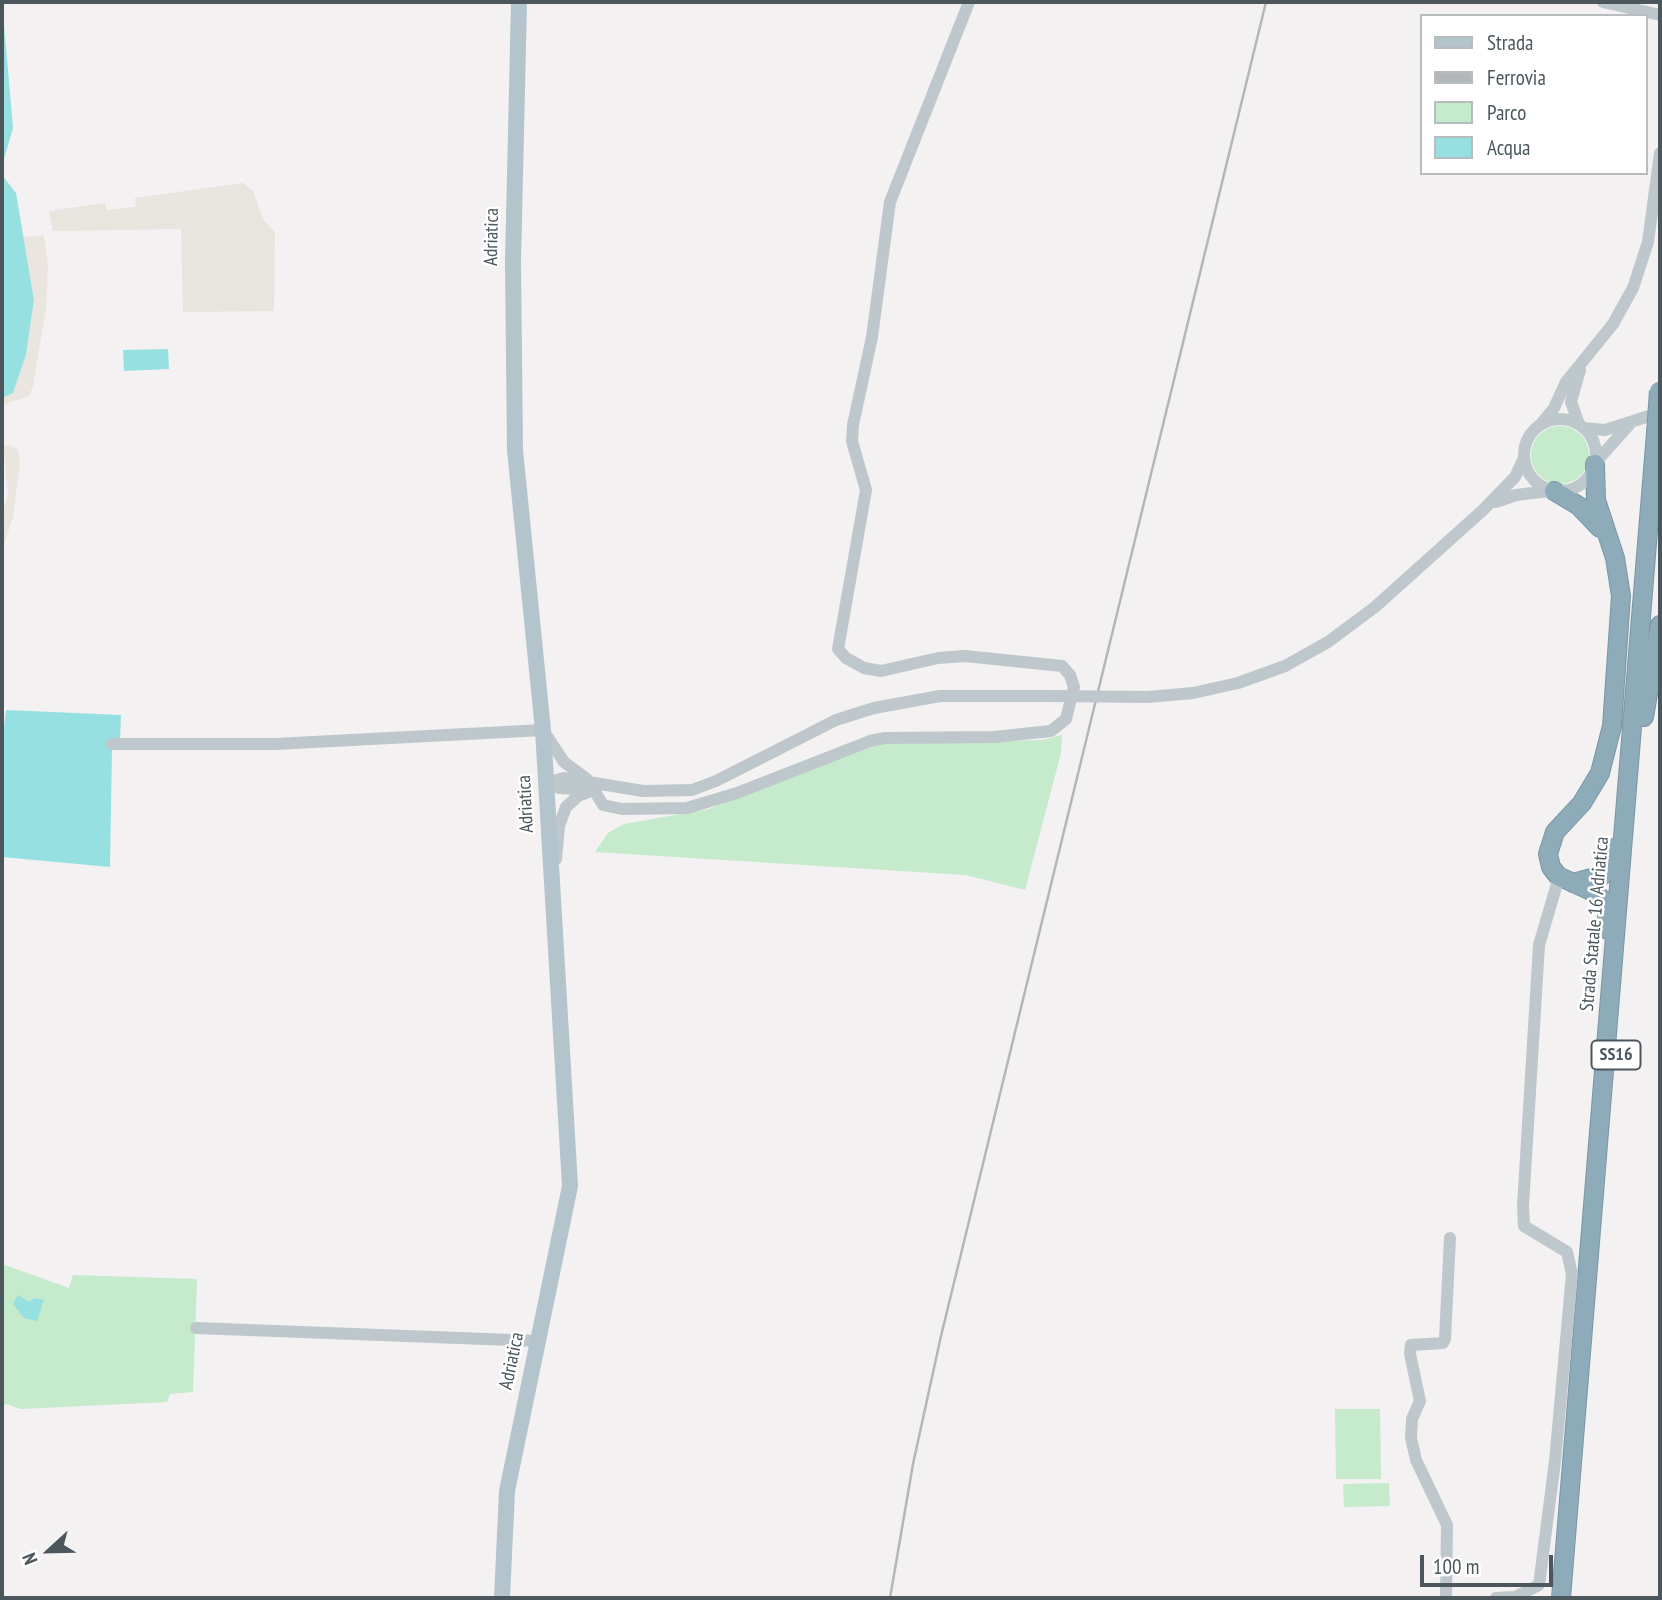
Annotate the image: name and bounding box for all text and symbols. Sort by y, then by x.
legend [1420,14,1648,175]
text: Strada [1487,29,1533,56]
text: Ferrovia [1487,64,1546,91]
text: Parco [1487,99,1526,126]
text: Acqua [1487,134,1530,161]
street label: Adriatica [480,208,504,266]
street label: Adriatica [513,775,539,833]
street label: Strada Statale 16 Adriatica [1576,836,1614,1012]
road number: SS16 [1592,1040,1640,1070]
street label: Adriatica [495,1330,529,1392]
north arrow [14,1516,84,1586]
scale bar [1424,1540,1557,1584]
text: N [16,1550,43,1568]
text: 100 m [1433,1553,1479,1580]

